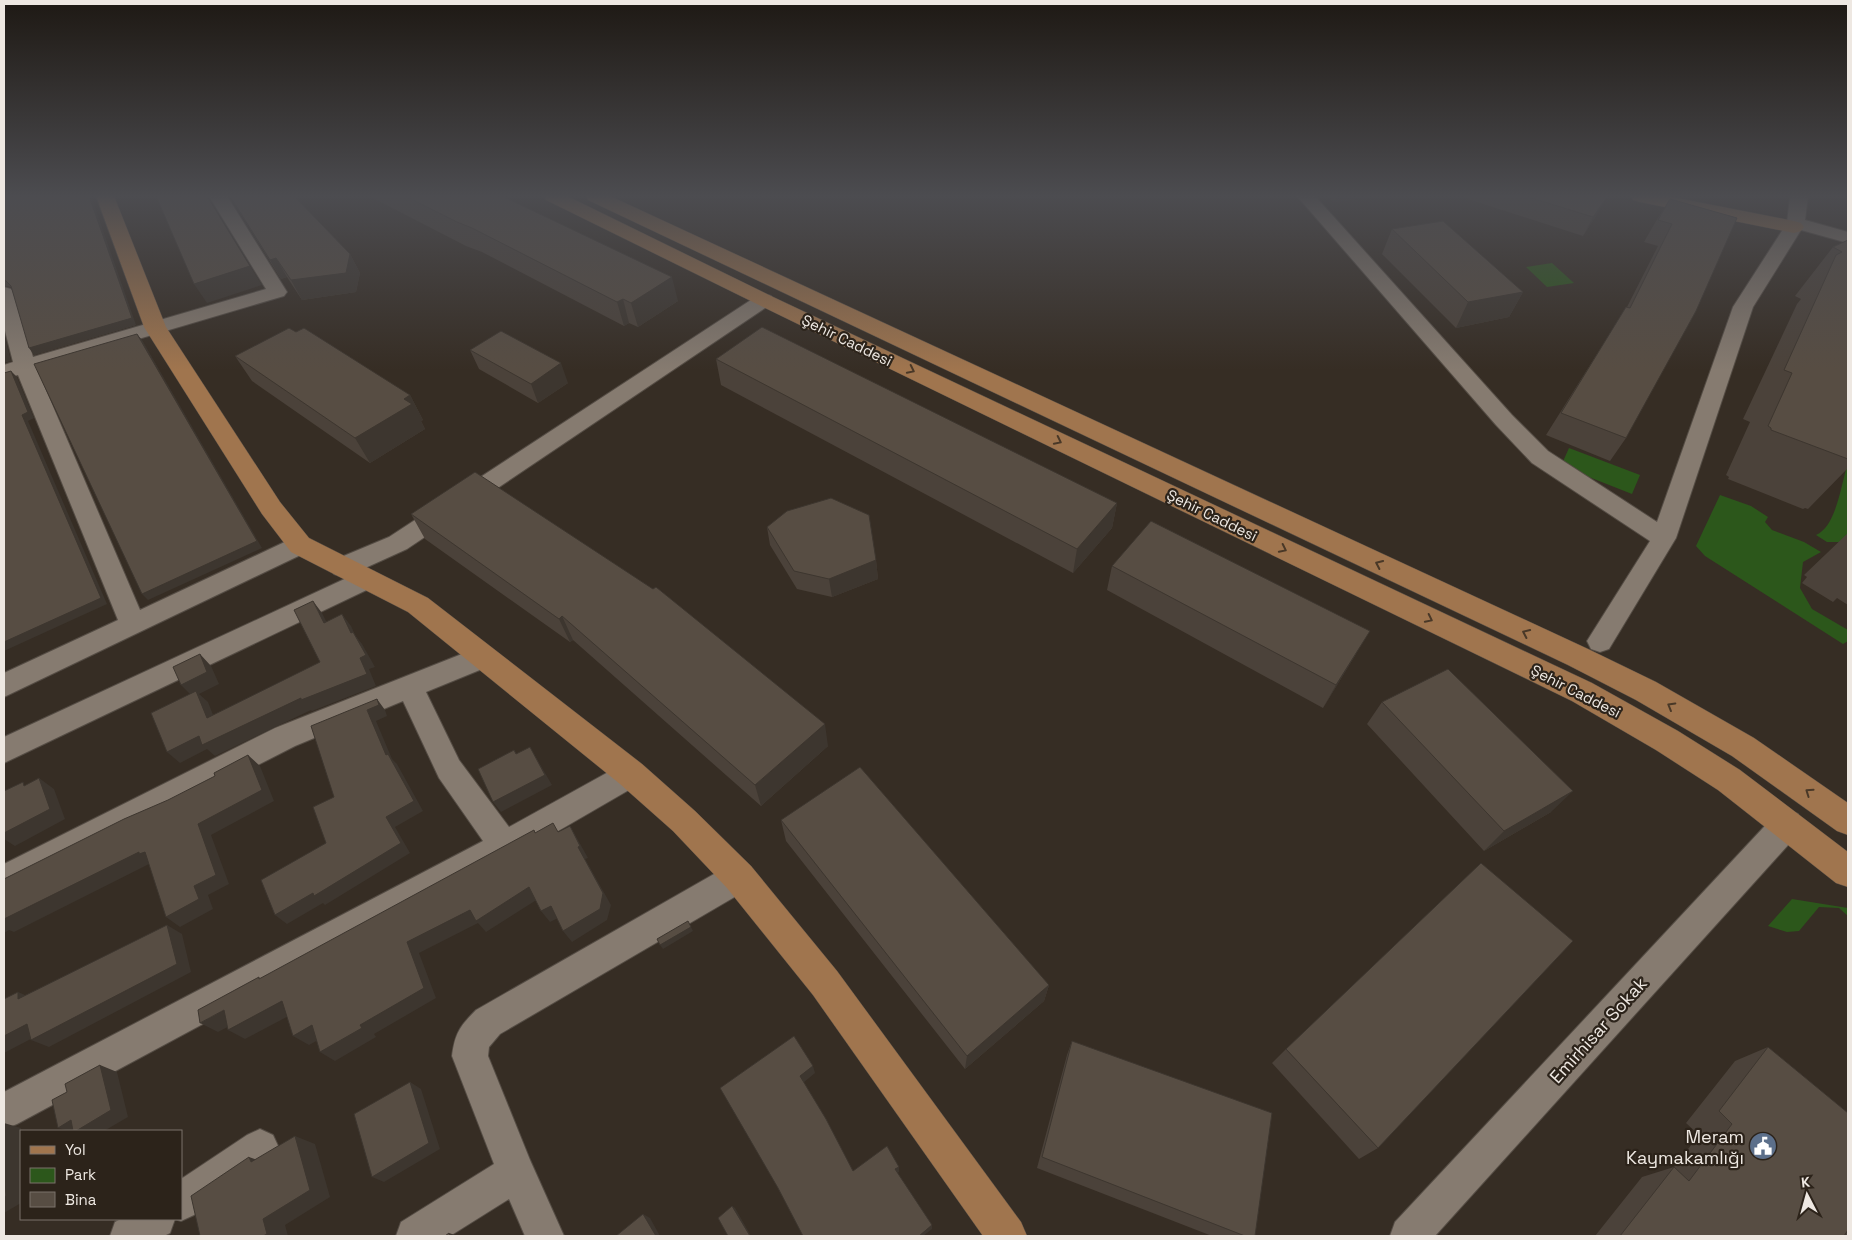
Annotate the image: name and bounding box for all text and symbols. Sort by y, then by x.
street label: Şehir Caddesi [799,310,895,370]
one-way arrow [906,364,915,375]
one-way arrow [1052,435,1061,445]
street label: Şehir Caddesi [1164,485,1260,545]
one-way arrow [1278,543,1287,553]
one-way arrow [1375,560,1384,570]
one-way arrow [1424,613,1433,623]
one-way arrow [1522,629,1531,639]
street label: Şehir Caddesi [1528,660,1624,722]
one-way arrow [1668,702,1677,712]
one-way arrow [1805,789,1814,798]
street label: Emirhisar Sokak [1544,972,1652,1088]
place label: Meram Kaymakamlığı [1626,1125,1744,1169]
legend [20,1130,182,1220]
public building icon: Meram Kaymakamlığı [1748,1131,1778,1161]
text: Yol [65,1140,86,1159]
text: Park [65,1165,96,1184]
north arrow [1782,1170,1832,1220]
text: K [1800,1173,1811,1191]
text: Bina [65,1190,97,1209]

